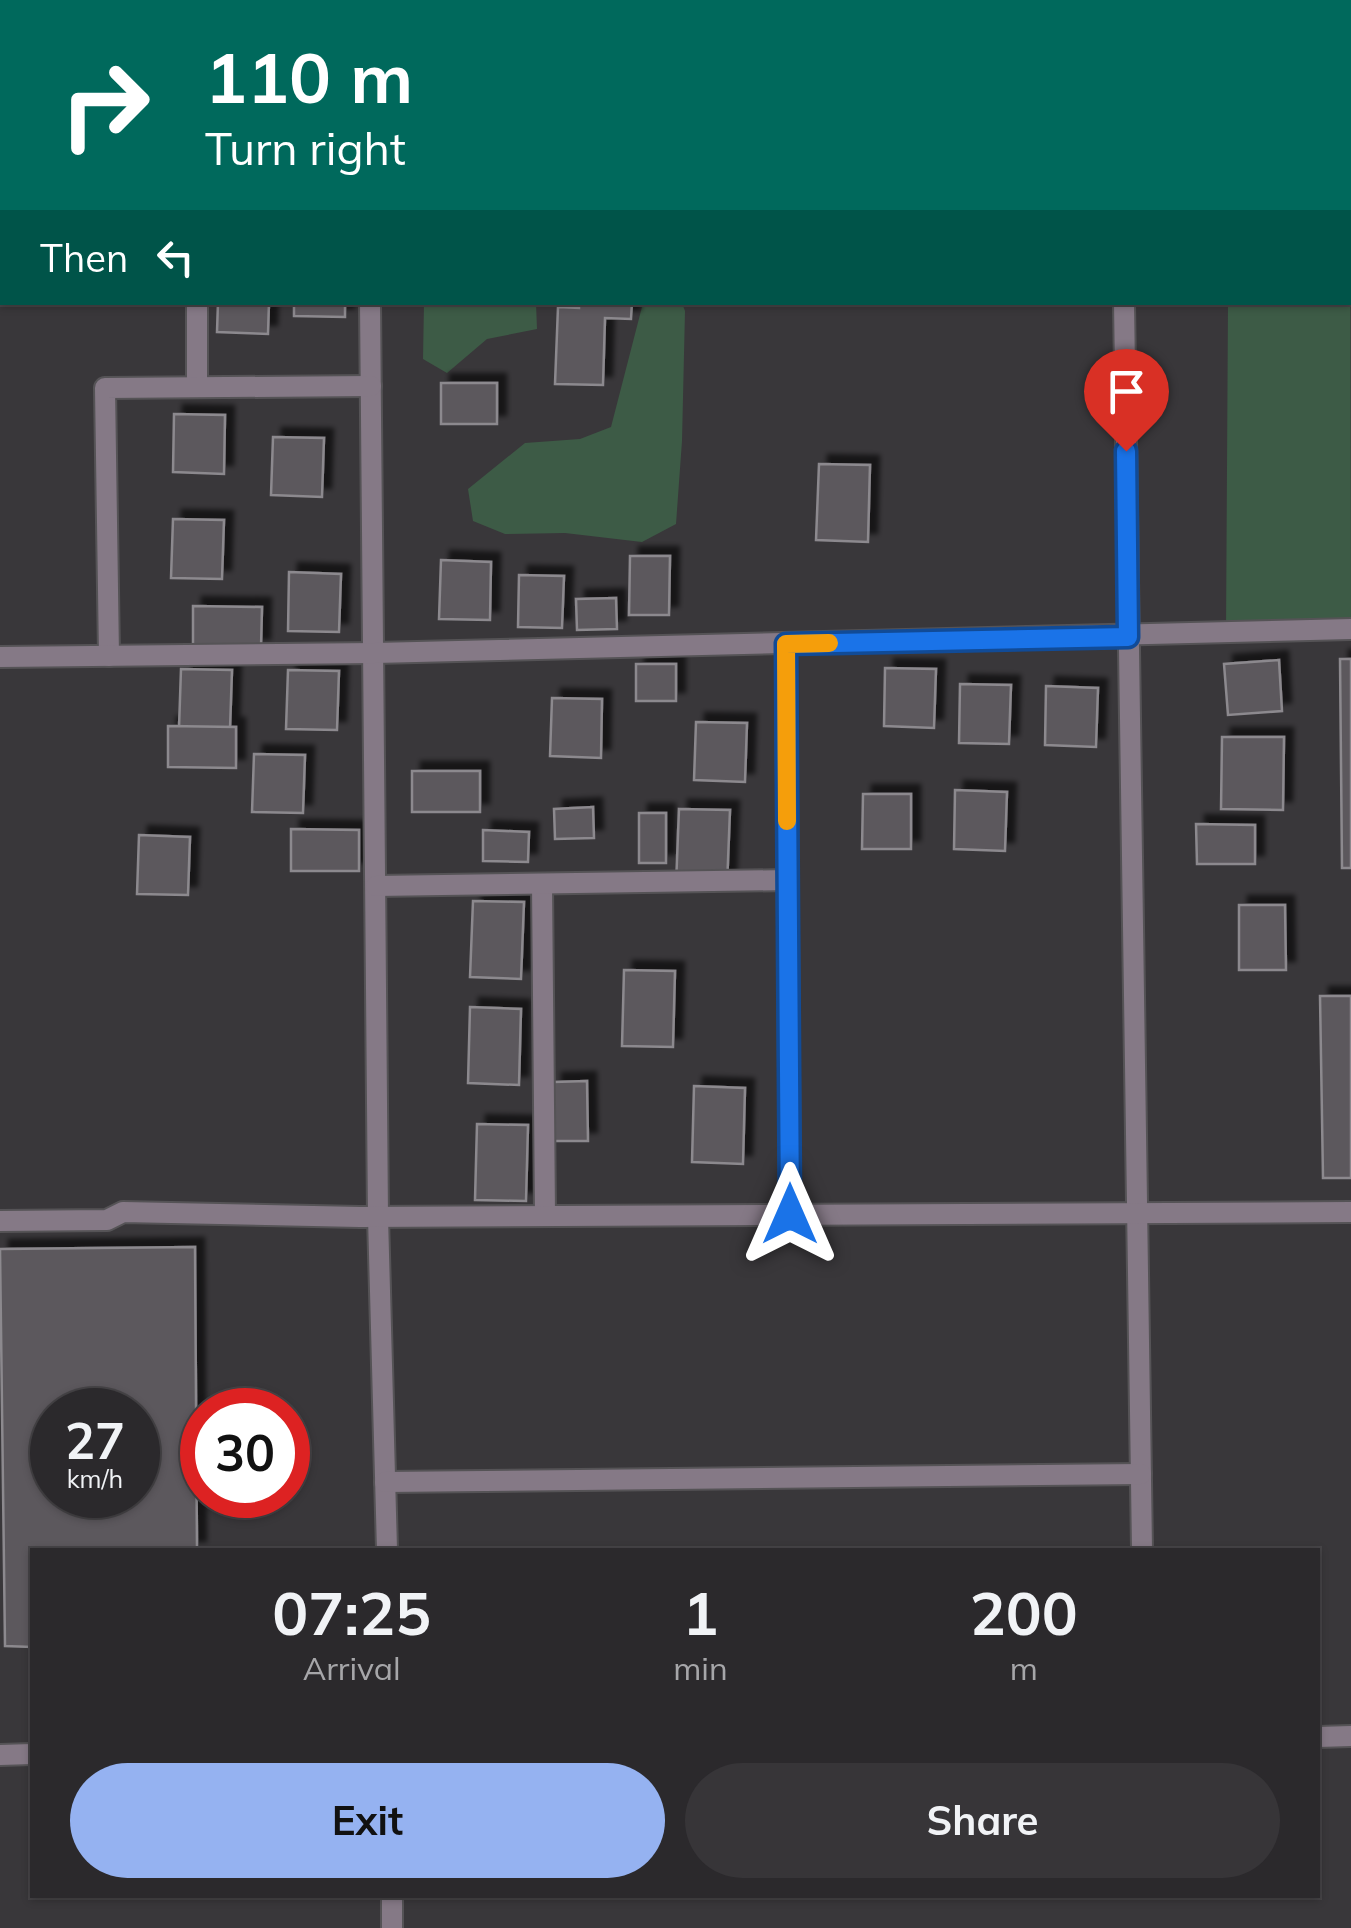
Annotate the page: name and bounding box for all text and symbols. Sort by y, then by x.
text: 110 m [205,33,413,121]
icon: right [40,40,170,170]
text: Turn right [205,120,406,176]
icon: left [148,230,203,285]
text: Then [40,234,128,282]
pin [1084,349,1169,452]
icon: arrive [1099,364,1154,419]
position arrow [738,1162,842,1266]
speed limit sign: 30 [180,1388,310,1518]
text: 27 [65,1409,125,1472]
text: km/h [67,1463,123,1494]
text: 07:25 [272,1575,431,1650]
text: 1 [682,1575,718,1650]
text: 200 [970,1575,1078,1650]
text: Arrival [303,1648,401,1688]
text: min [673,1648,728,1688]
text: m [1010,1648,1038,1688]
button: Exit [70,1763,665,1878]
button: Share [685,1763,1280,1878]

